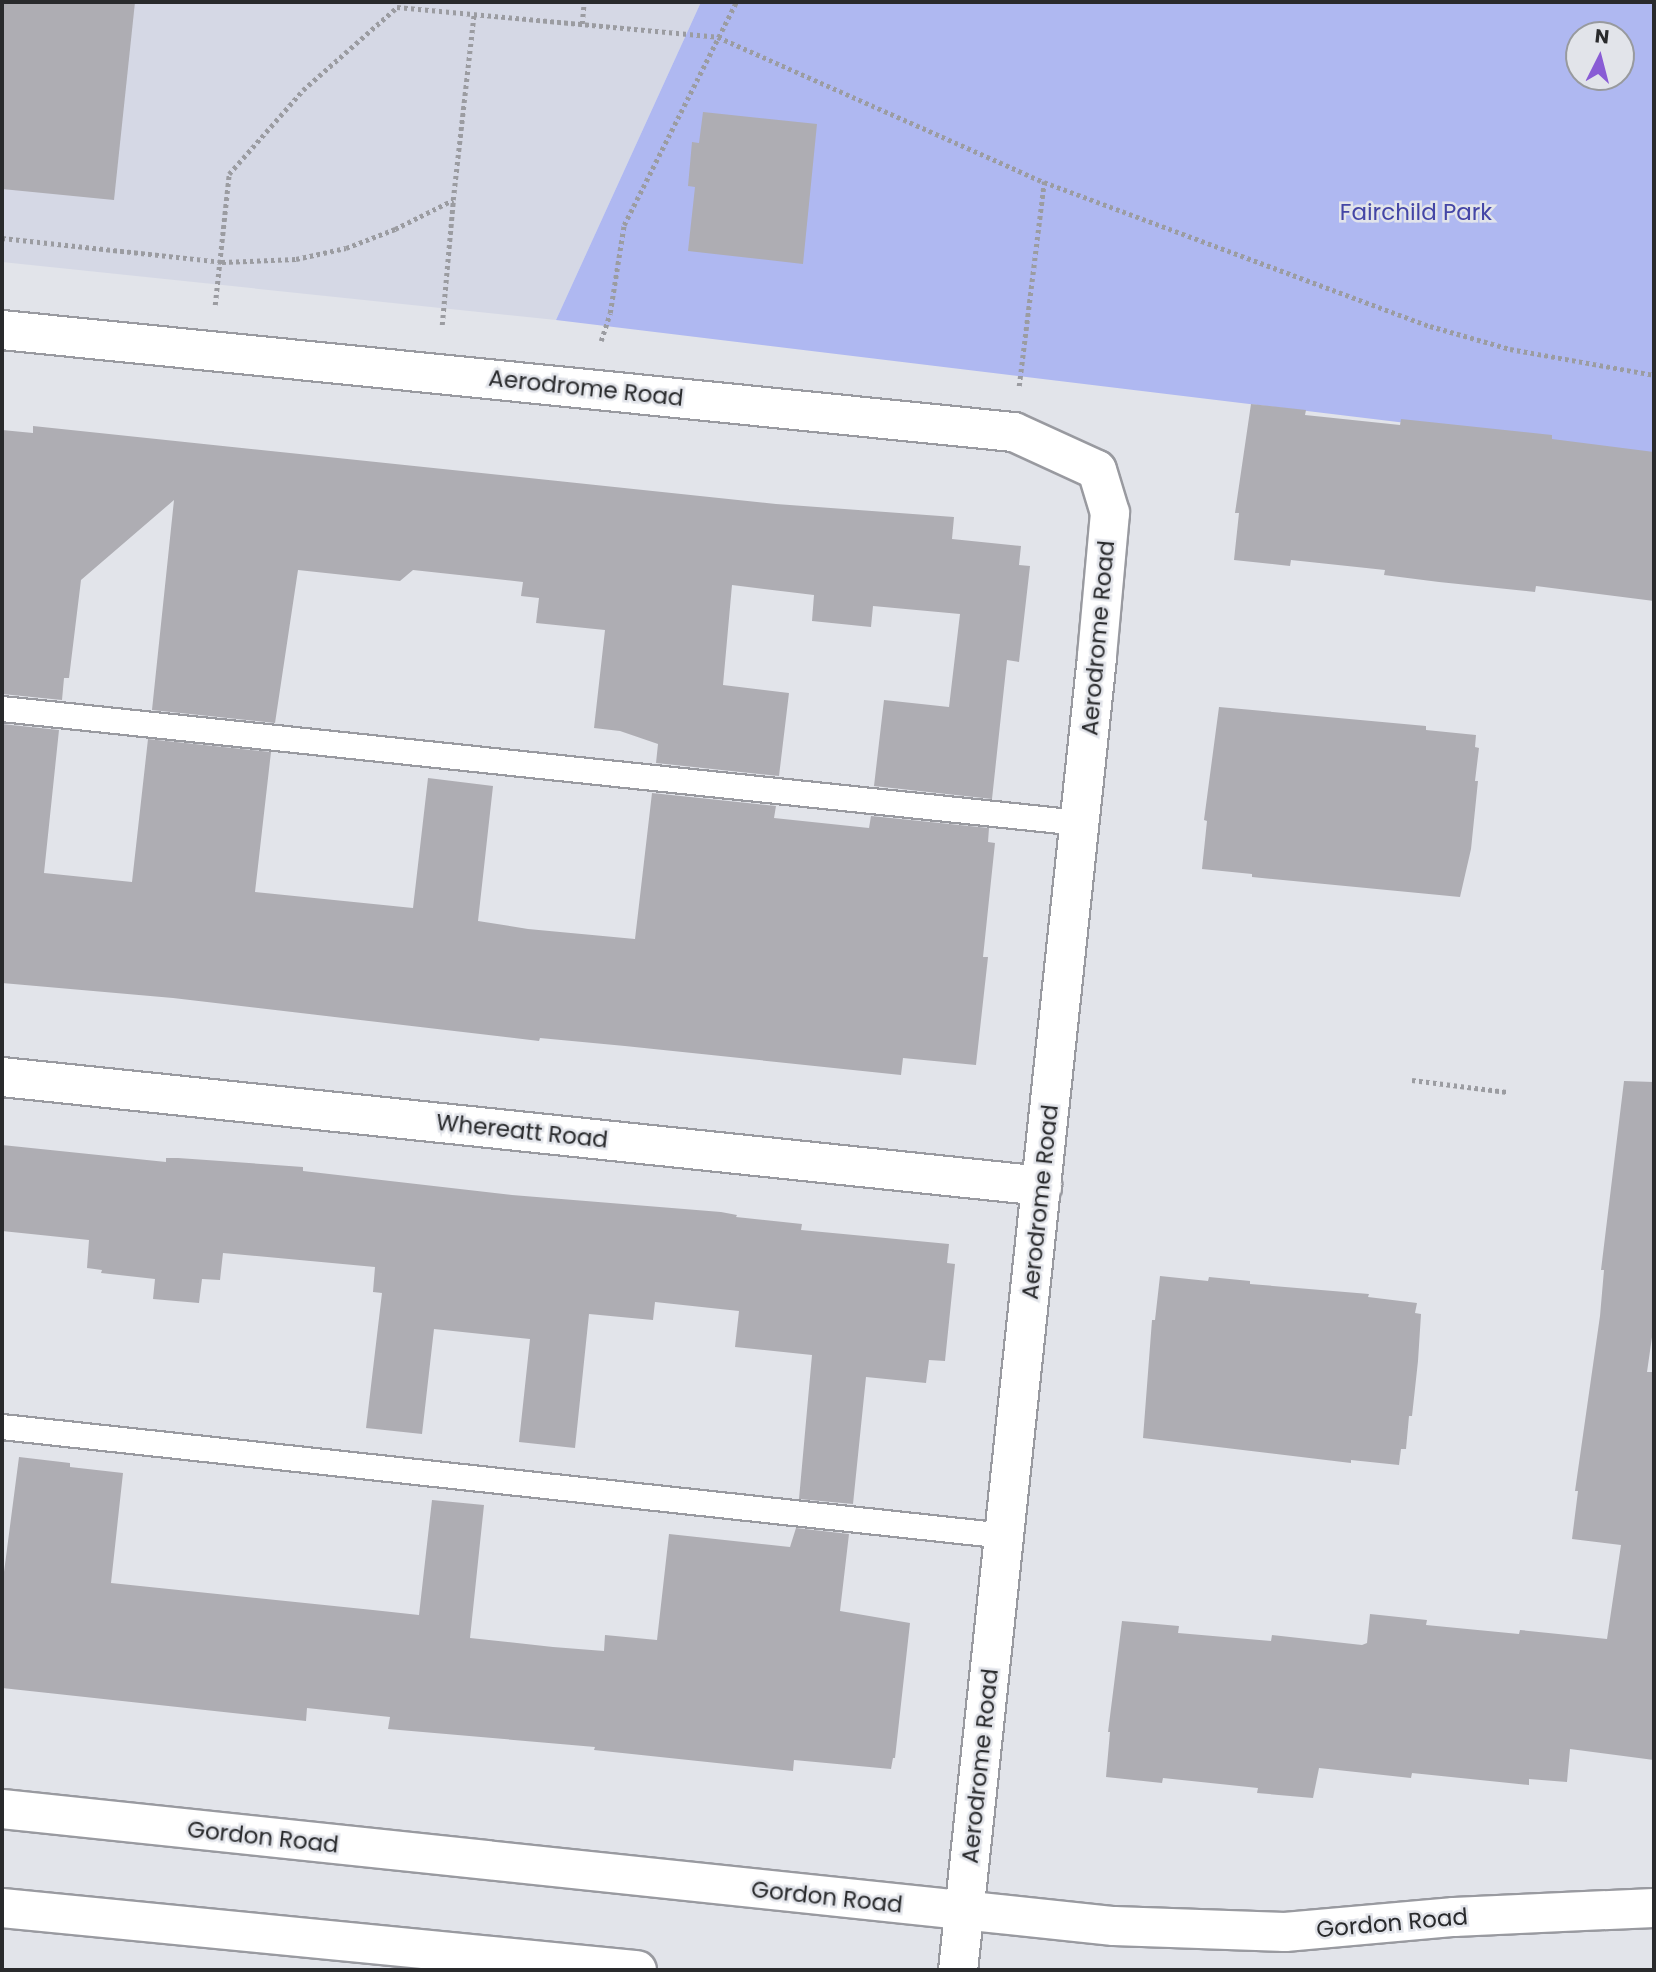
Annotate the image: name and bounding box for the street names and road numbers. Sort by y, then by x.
street label: Aerodrome Road [487,364,685,412]
street label: Aerodrome Road [1076,539,1120,737]
street label: Aerodrome Road [1016,1103,1064,1301]
street label: Whereatt Road [435,1108,609,1154]
street label: Aerodrome Road [956,1667,1004,1865]
street label: Gordon Road [186,1815,340,1859]
street label: Gordon Road [750,1875,904,1919]
street label: Gordon Road [1315,1903,1469,1943]

